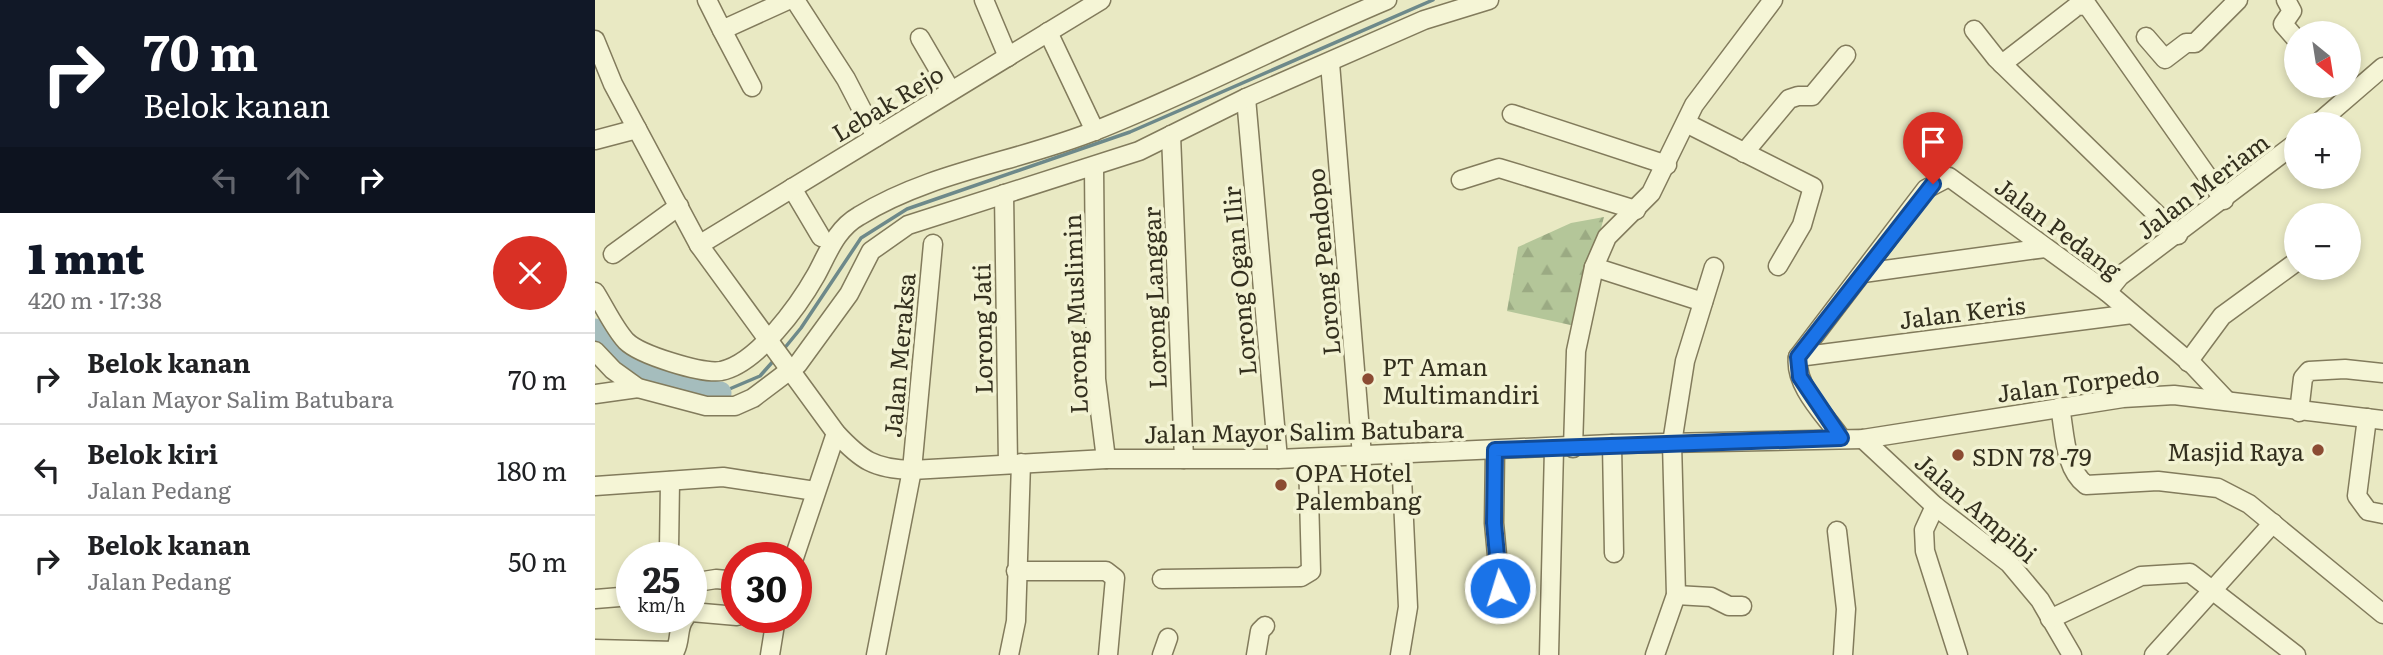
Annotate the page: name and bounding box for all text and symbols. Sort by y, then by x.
text: 70 m [143,13,258,86]
north arrow [2284,21,2361,98]
map controls [2284,21,2361,280]
icon: right [28,28,119,119]
street label: Lebak Rejo [825,55,949,149]
text: Belok kanan [143,80,331,128]
pin [1903,112,1963,184]
button: + [2284,112,2361,189]
icon: arrive [1914,123,1952,161]
street label: Jalan Meriam [2128,124,2276,246]
icon: left [206,161,244,199]
icon: ahead [279,161,317,199]
icon: right [352,161,390,199]
street label: Lorong Pendopo [1296,167,1348,357]
street label: Jalan Pedang [1988,168,2130,287]
street label: Lorong Ogan Ilir [1212,184,1264,377]
button: − [2284,203,2361,280]
street label: Lorong Langgar [1132,206,1174,390]
street label: Lorong Muslimin [1053,213,1095,415]
text: 1 mnt [28,225,144,287]
button: close [493,236,567,310]
street label: Lorong Jati [962,263,1000,395]
street label: Jalan Meraksa [873,271,923,439]
text: 420 m · 17:38 [28,282,162,316]
street label: Jalan Keris [1897,286,2027,336]
text: Belok kanan [87,342,251,381]
place label: PT Aman Multimandiri [1382,348,1539,411]
street label: Jalan Torpedo [1995,355,2161,409]
text: 70 m [508,359,567,398]
icon: right [28,360,66,398]
marker: PT Aman Multimandiri [1360,371,1376,387]
text: Jalan Mayor Salim Batubara [87,381,394,415]
street label: Jalan Mayor Salim Batubara [1144,410,1464,450]
text: Belok kiri [87,433,218,472]
place label: Masjid Raya [2167,433,2304,468]
place label: SDN 78 -79 [1972,438,2092,473]
marker: Masjid Raya [2310,442,2326,458]
street label: Jalan Ampibi [1908,444,2046,570]
marker: SDN 78 -79 [1950,447,1966,463]
text: 180 m [497,450,567,489]
icon: left [28,451,66,489]
place label: OPA Hotel Palembang [1295,454,1422,517]
text: Jalan Pedang [87,472,231,506]
marker: OPA Hotel Palembang [1273,477,1289,493]
text: Belok kanan [87,524,251,563]
text: 50 m [508,541,567,580]
icon: right [28,542,66,580]
speed limit sign: 30 [721,542,812,633]
position arrow [1463,551,1537,625]
text: 25 [643,552,680,604]
text: Jalan Pedang [87,563,231,597]
text: km/h [638,591,685,618]

